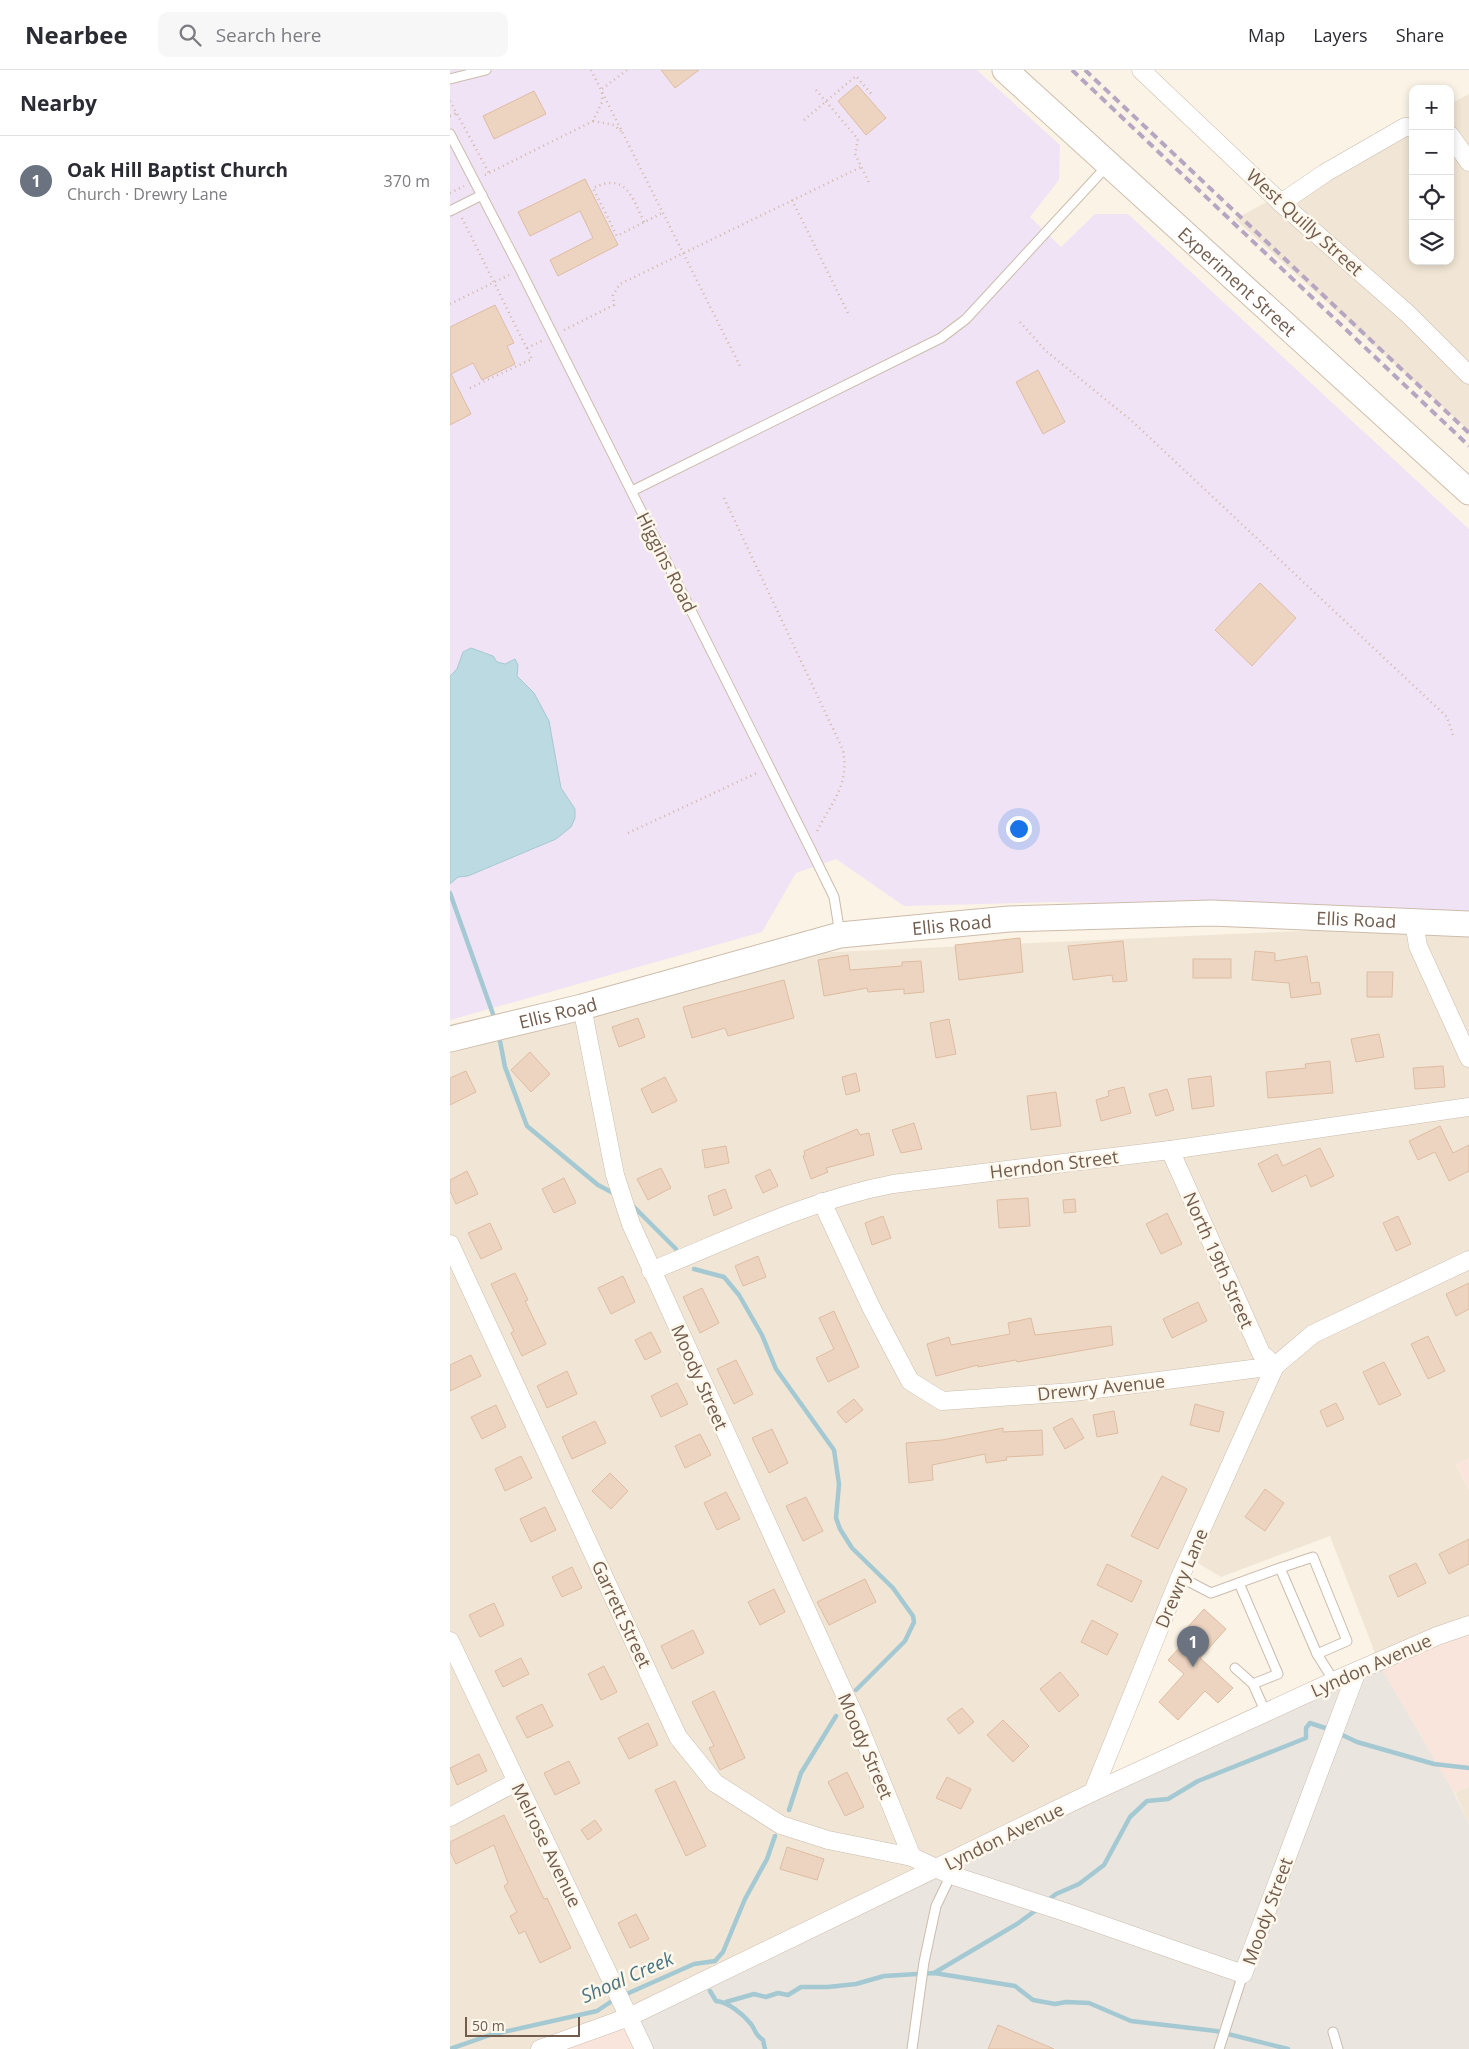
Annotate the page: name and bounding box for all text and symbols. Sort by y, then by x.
search box [158,12,508,57]
text: Nearbee [25,18,128,51]
icon: search [176,21,204,49]
text: Search here [216,22,322,48]
text: Map [1248,23,1285,47]
text: Layers [1313,23,1368,47]
text: Share [1396,23,1444,47]
map controls [1409,85,1454,265]
button: + [1409,85,1454,130]
text: Nearby [20,89,97,117]
button: − [1409,130,1454,175]
text: Oak Hill Baptist Church [67,157,288,183]
street label: West Quilly Street [1242,163,1368,281]
text: 1 [31,170,41,192]
text: 370 m [384,170,430,192]
button: locate [1409,175,1454,220]
text: Church · Drewry Lane [67,183,228,205]
button: layers [1409,220,1454,265]
street label: Experiment Street [1173,221,1301,341]
street label: Higgins Road [632,508,702,616]
your location [1006,816,1032,842]
street label: Ellis Road [1316,906,1397,933]
street label: Ellis Road [911,909,993,940]
street label: Ellis Road [516,991,600,1034]
street label: Herndon Street [988,1144,1120,1184]
street label: North 19th Street [1178,1188,1260,1332]
street label: Moody Street [666,1321,734,1433]
street label: Drewry Avenue [1036,1368,1166,1406]
street label: Drewry Lane [1149,1524,1213,1632]
street label: Garrett Street [587,1556,657,1672]
pin: 1 [1177,1626,1209,1667]
street label: Lyndon Avenue [1307,1628,1435,1702]
street label: Moody Street [833,1689,899,1803]
street label: Melrose Avenue [507,1779,587,1911]
street label: Lyndon Avenue [940,1797,1068,1875]
street label: Moody Street [1236,1854,1298,1968]
water label: Shoal Creek [577,1945,678,2009]
scale bar [465,2014,580,2037]
text: 50 m [472,2016,505,2035]

